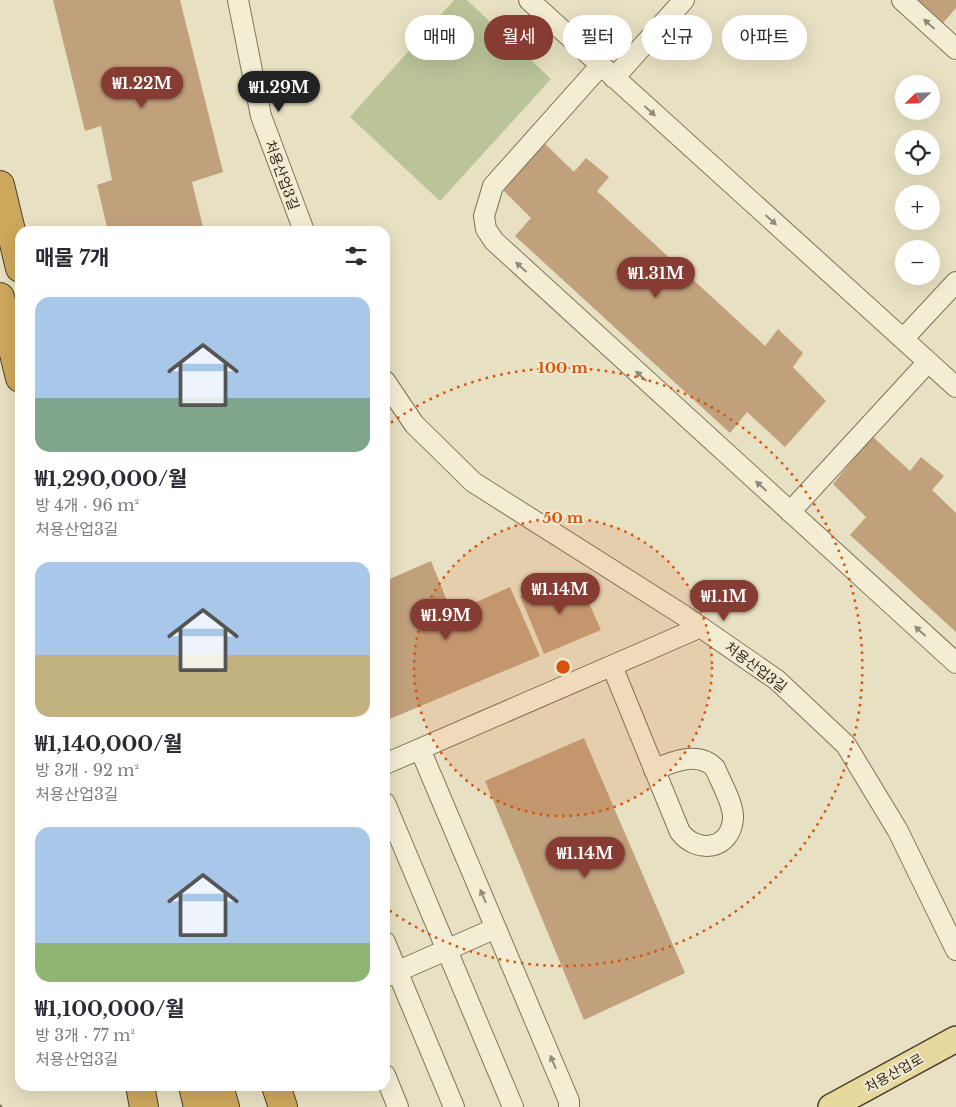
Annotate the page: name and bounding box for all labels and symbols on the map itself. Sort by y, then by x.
one-way arrow [923,18,935,30]
pin: ₩1.22M [101,66,183,109]
pin: ₩1.29M [238,70,320,113]
north arrow [895,75,940,120]
one-way arrow [644,105,656,117]
street label: 처용산업3길 [261,138,303,212]
one-way arrow [764,214,776,226]
pin: ₩1.31M [615,256,697,299]
one-way arrow [515,261,528,272]
text: 100 m [538,358,588,377]
one-way arrow [636,370,648,382]
one-way arrow [756,480,768,492]
text: 50 m [543,508,584,527]
pin: ₩1.14M [519,572,601,615]
pin: ₩1.1M [689,580,759,622]
pin: ₩1.9M [411,598,481,641]
one-way arrow [914,625,926,637]
street label: 처용산업3길 [721,638,791,696]
centre of rings [554,658,572,676]
pin: ₩1.14M [544,836,626,879]
one-way arrow [478,889,486,903]
street label: 처용산업로 [861,1049,927,1096]
one-way arrow [548,1055,556,1069]

